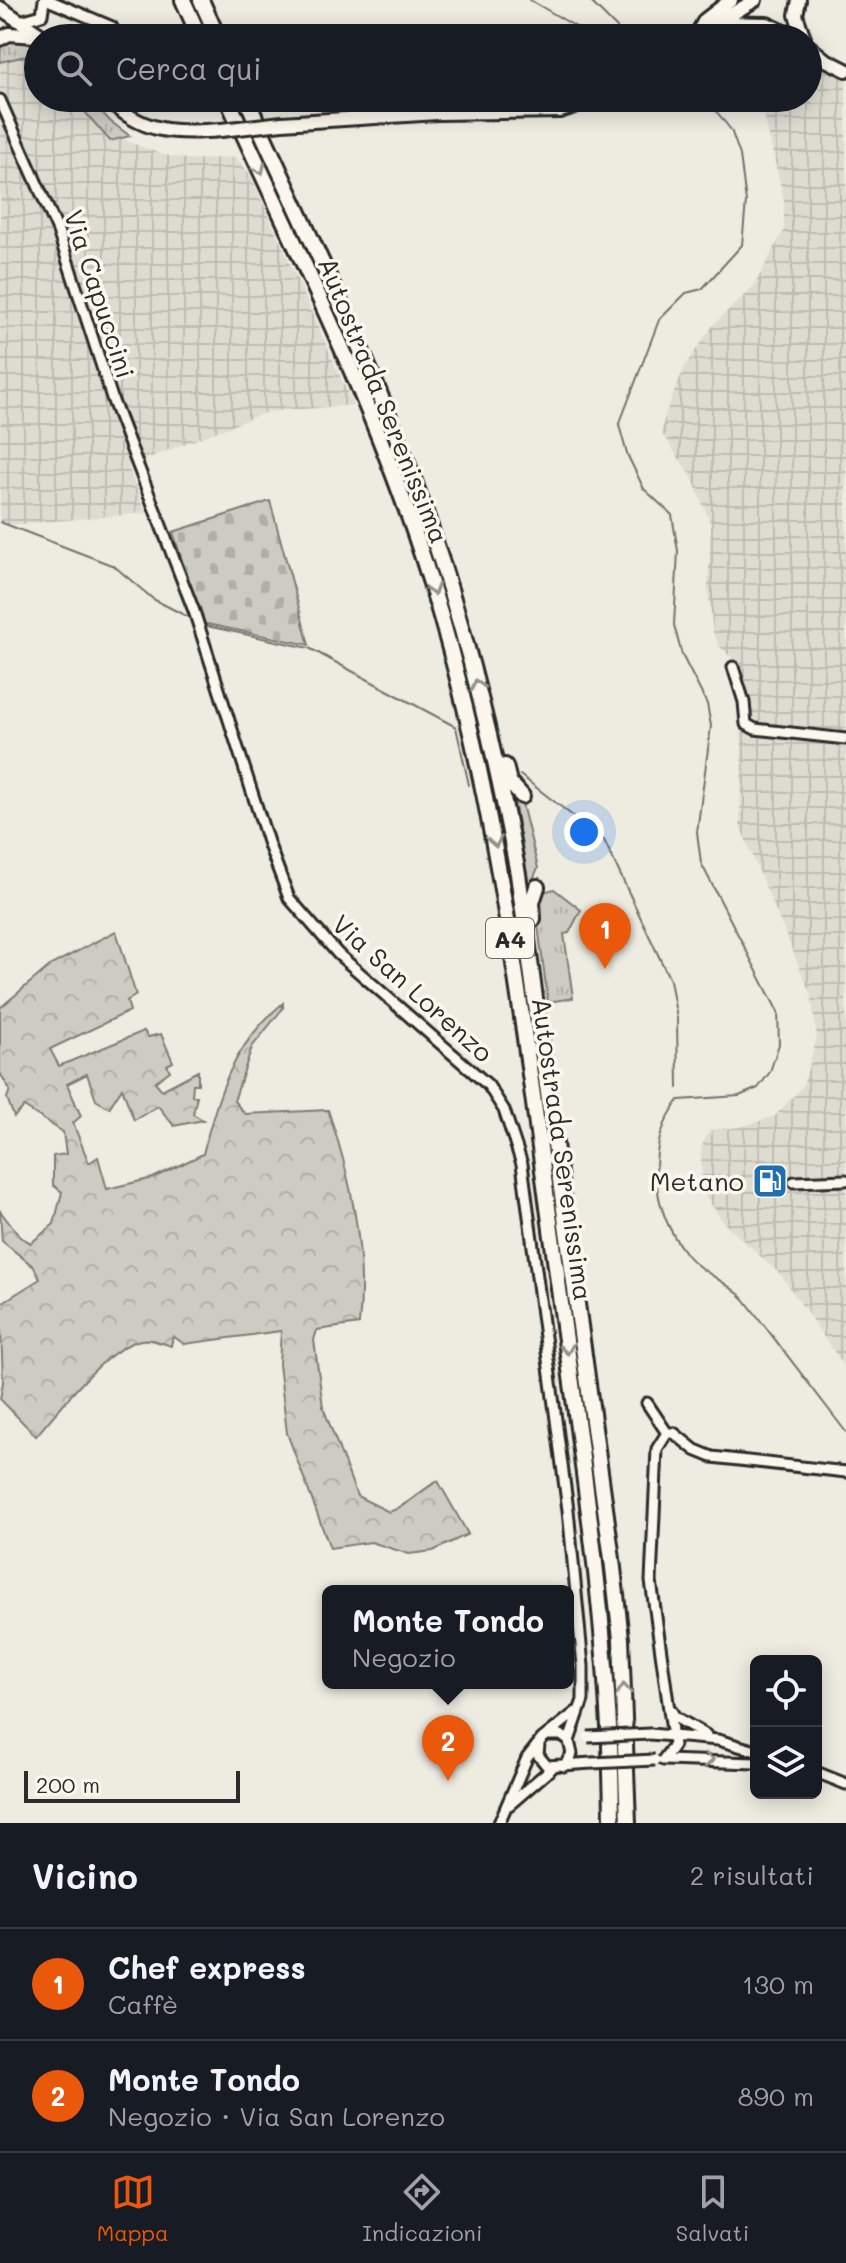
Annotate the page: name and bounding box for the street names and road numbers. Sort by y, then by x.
street label: Via Capuccini [57,205,143,383]
street label: Autostrada Serenissima [311,252,457,548]
street label: Via San Lorenzo [325,907,501,1069]
road number: A4 [486,918,534,958]
street label: Autostrada Serenissima [525,995,601,1303]

